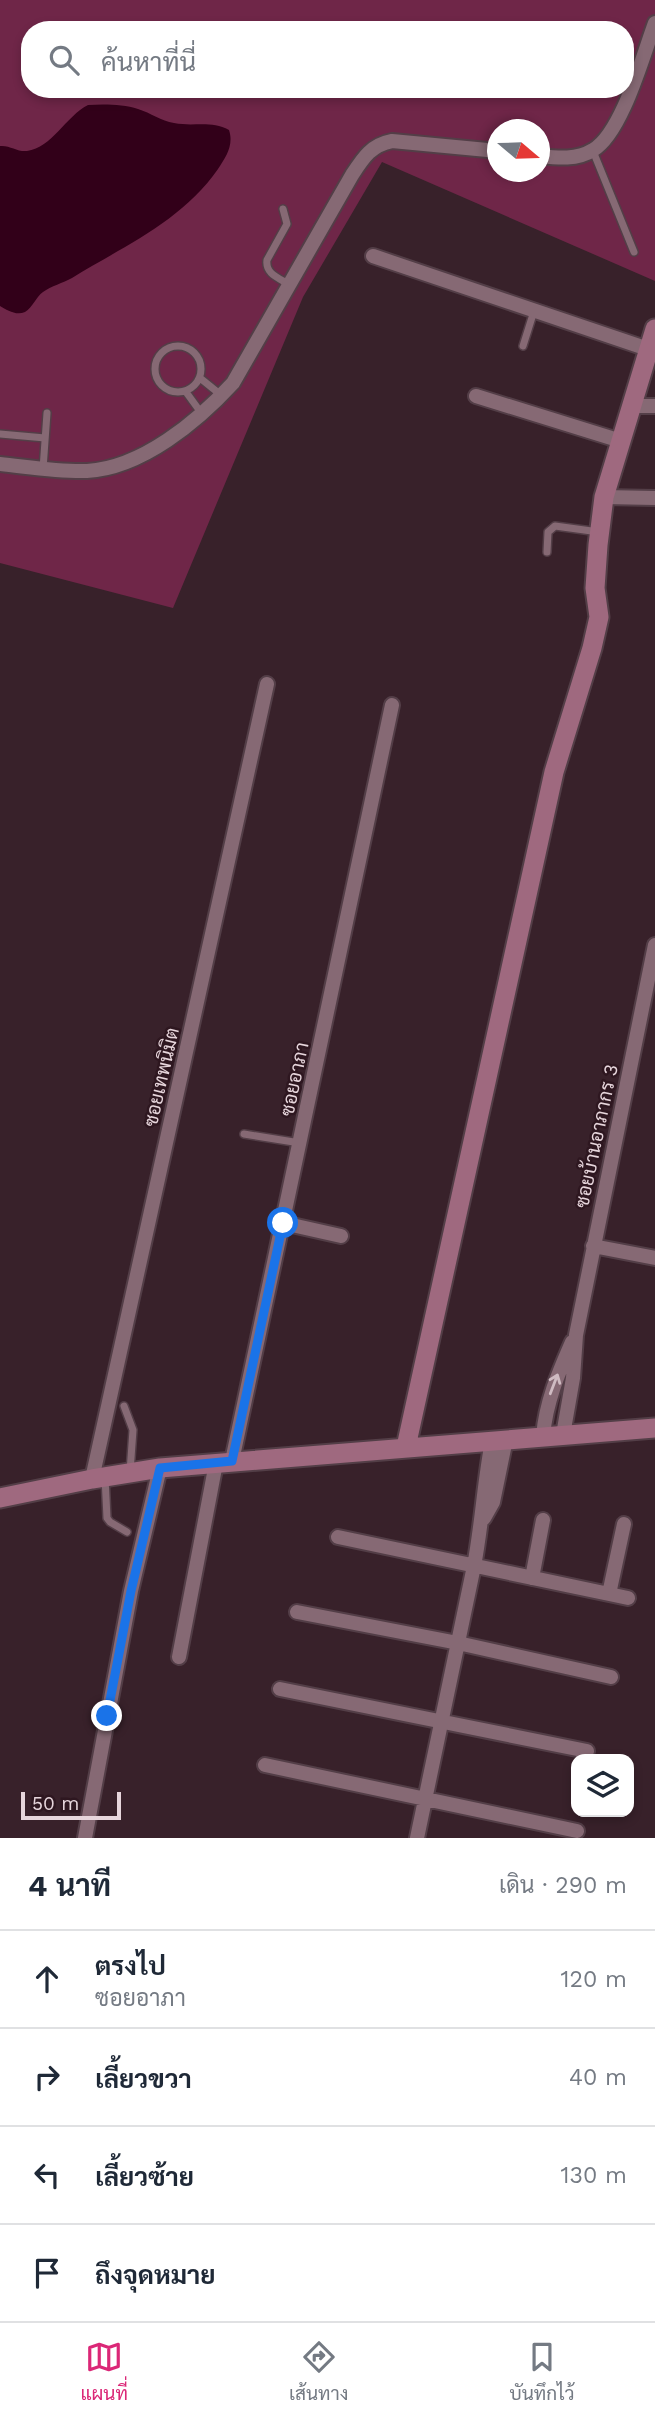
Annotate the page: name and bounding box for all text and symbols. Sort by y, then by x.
search box [21,21,634,98]
icon: search [45,41,83,79]
text: ค้นหาที่นี่ [101,47,196,77]
north arrow [487,119,550,182]
street label: ซอยเทพนิมิต [139,1025,184,1129]
street label: ซอยอาภา [275,1040,314,1118]
street label: ซอยบ้านอาภากร 3 [570,1062,623,1210]
route start [267,1207,298,1238]
one-way arrow [549,1374,561,1395]
route end [91,1700,122,1731]
map controls [571,1754,634,1817]
button: layers [571,1754,634,1817]
scale bar [21,1789,121,1821]
text: 50 m [32,1792,79,1815]
text: 4 นาที [28,1868,111,1903]
text: เดิน · 290 m [499,1872,627,1899]
text: ตรงไป [95,1951,166,1981]
icon: ahead [28,1960,66,1998]
text: 120 m [561,1966,627,1993]
text: ซอยอาภา [95,1985,186,2012]
icon: right [28,2058,66,2096]
text: เลี้ยวขวา [95,2064,192,2094]
text: 40 m [569,2064,627,2091]
icon: left [28,2156,66,2194]
text: เลี้ยวซ้าย [95,2162,194,2192]
text: 130 m [561,2162,627,2189]
icon: arrive [28,2254,66,2292]
text: ถึงจุดหมาย [95,2260,216,2290]
tab: แผนที่ [81,2338,128,2405]
tab: เส้นทาง [289,2338,348,2405]
tab: บันทึกไว้ [509,2338,574,2405]

